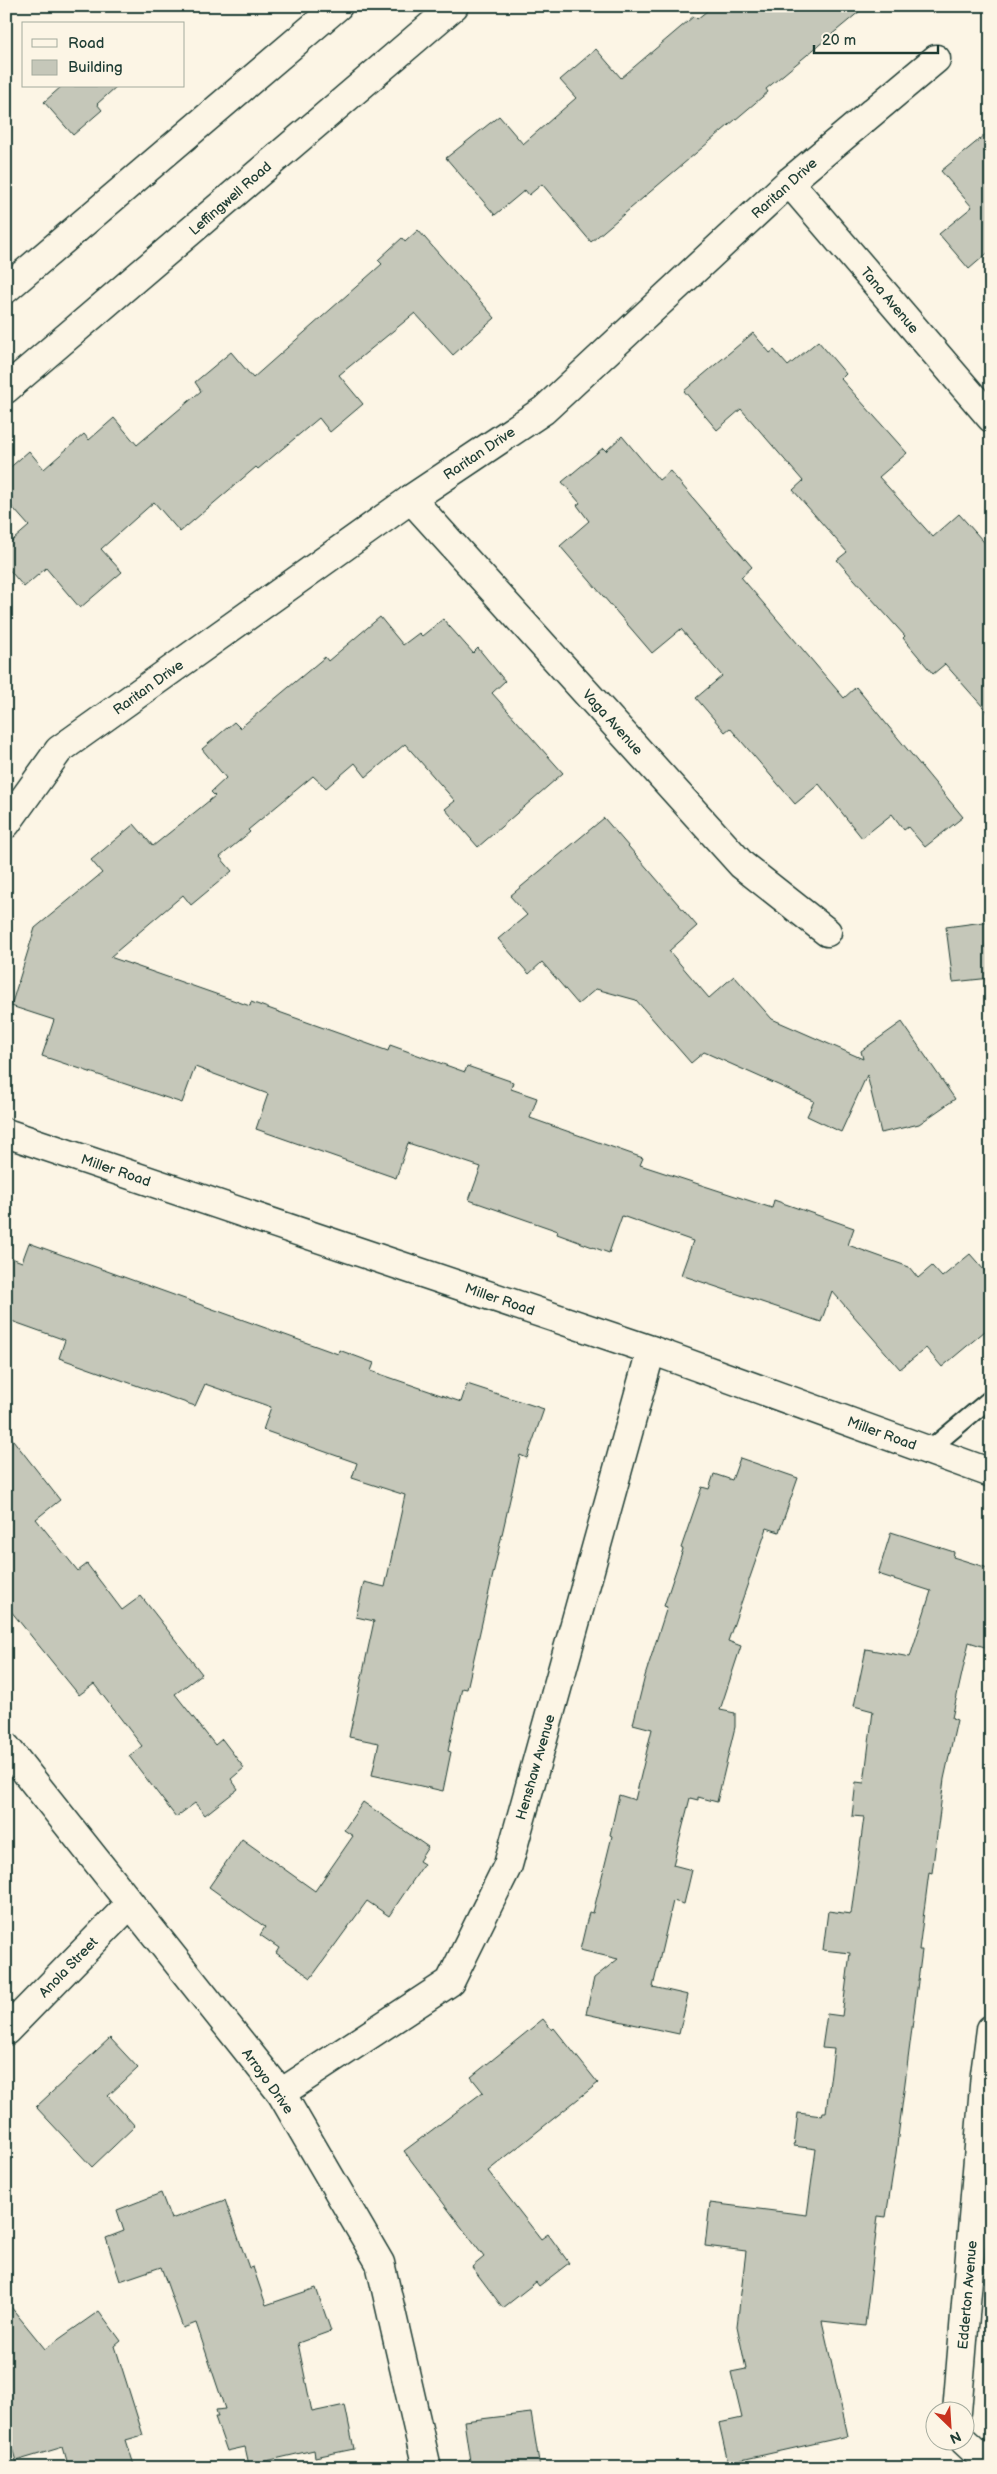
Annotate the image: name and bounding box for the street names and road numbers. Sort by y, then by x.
street label: Raritan Drive [748,154,821,222]
street label: Leffingwell Road [186,158,275,239]
street label: Tana Avenue [857,264,922,337]
street label: Raritan Drive [440,423,518,484]
street label: Raritan Drive [110,656,187,719]
street label: Vaga Avenue [579,686,646,759]
street label: Miller Road [79,1151,153,1190]
street label: Miller Road [463,1280,537,1319]
street label: Miller Road [845,1413,919,1454]
street label: Henshaw Avenue [512,1712,559,1822]
street label: Anola Street [35,1933,102,2001]
street label: Arroyo Drive [238,2045,297,2117]
street label: Edderton Avenue [954,2240,981,2350]

